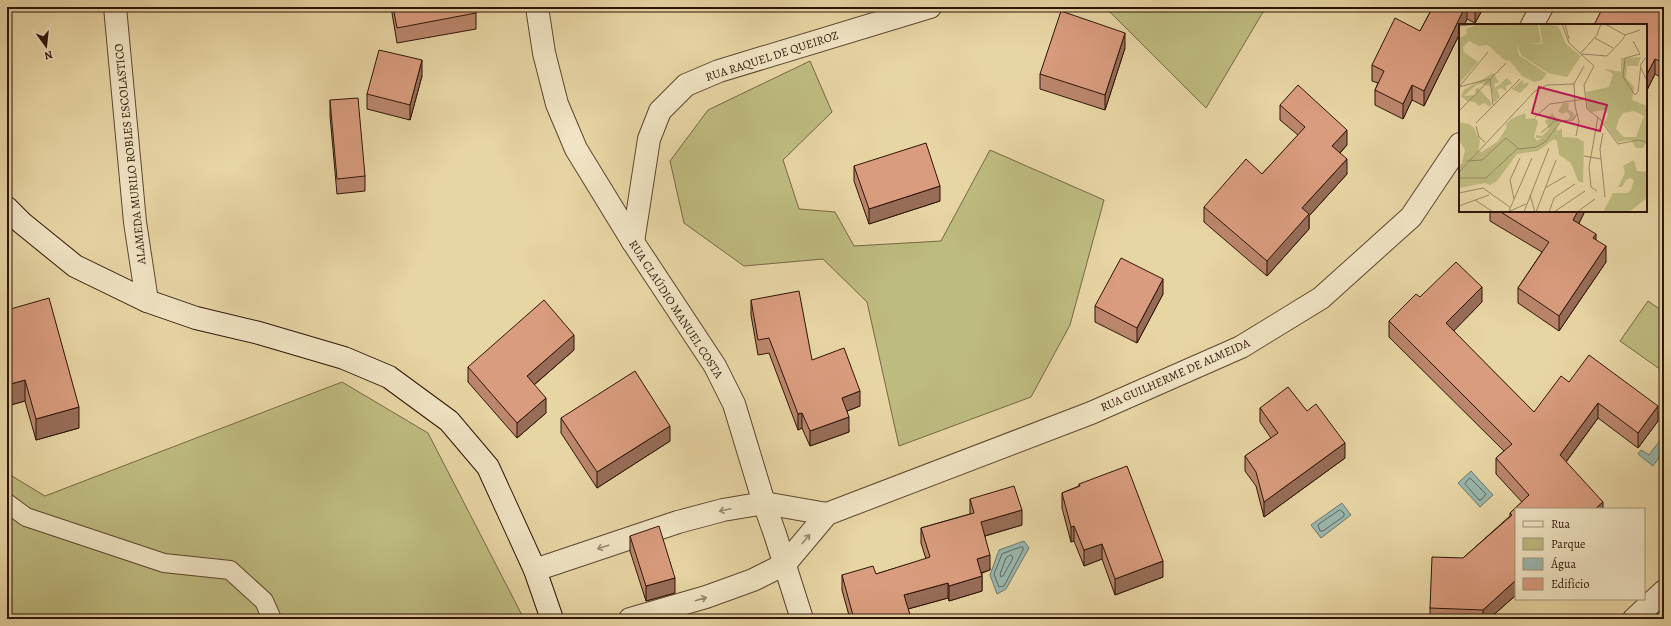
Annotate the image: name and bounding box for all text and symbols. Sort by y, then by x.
inset map [1459,24,1647,212]
north arrow [26,26,66,66]
street label: RUA RAQUEL DE QUEIROZ [703,27,841,85]
street label: ALAMEDA MURILO ROBLES ESCOLASTICO [110,43,150,266]
text: N [43,47,54,63]
street label: RUA CLAÚDIO MANUEL COSTA [625,237,727,382]
street label: RUA GUILHERME DE ALMEIDA [1098,334,1253,415]
one-way arrow [719,506,732,514]
legend [1515,508,1645,600]
text: Rua [1551,516,1570,532]
one-way arrow [801,533,810,544]
text: Parque [1551,536,1586,552]
one-way arrow [597,544,609,552]
text: Água [1550,556,1577,572]
text: Edifício [1551,576,1589,592]
one-way arrow [694,595,707,602]

